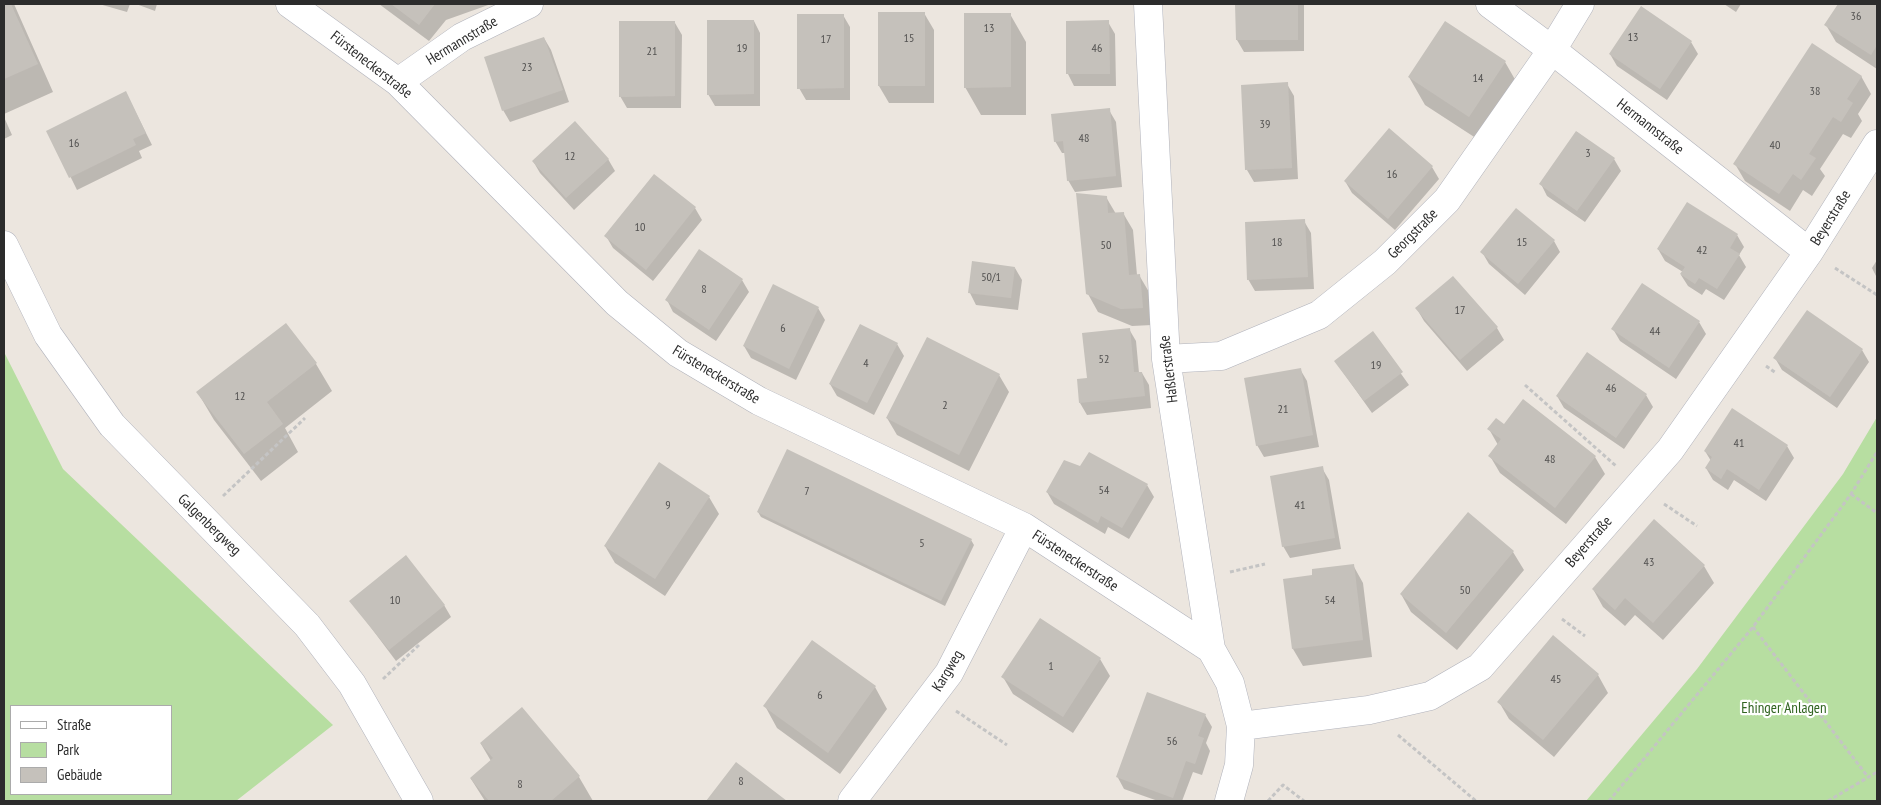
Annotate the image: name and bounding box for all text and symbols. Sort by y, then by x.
house number: 36 [1851,10,1861,24]
street label: Hermannstraße [423,13,501,69]
house number: 13 [984,22,994,36]
street label: Fürsteneckerstraße [326,27,416,103]
house number: 13 [1628,31,1638,45]
house number: 15 [904,32,914,46]
house number: 17 [821,33,831,47]
house number: 19 [737,42,747,56]
house number: 46 [1092,42,1102,56]
house number: 21 [647,45,657,59]
house number: 23 [522,61,532,75]
house number: 14 [1473,72,1483,86]
house number: 38 [1810,85,1820,99]
street label: Hermannstraße [1613,95,1687,159]
house number: 39 [1260,118,1270,132]
house number: 48 [1079,132,1089,146]
house number: 16 [69,137,79,151]
house number: 40 [1770,139,1780,153]
house number: 3 [1585,147,1591,161]
house number: 12 [565,150,575,164]
house number: 16 [1387,168,1397,182]
street label: Beyerstraße [1807,187,1855,249]
street label: Georgstraße [1384,205,1442,263]
house number: 10 [635,221,645,235]
house number: 18 [1272,236,1282,250]
house number: 15 [1517,236,1527,250]
house number: 50 [1101,239,1111,253]
house number: 42 [1697,244,1707,258]
house number: 50/1 [981,271,1001,285]
house number: 8 [701,283,707,297]
house number: 17 [1455,304,1465,318]
house number: 6 [780,322,786,336]
house number: 44 [1650,325,1660,339]
street label: Haßlerstraße [1156,334,1182,404]
street label: Fürsteneckerstraße [669,342,763,408]
house number: 52 [1099,353,1109,367]
house number: 4 [863,357,869,371]
house number: 19 [1371,359,1381,373]
house number: 46 [1606,382,1616,396]
house number: 12 [235,390,245,404]
house number: 2 [942,399,948,413]
house number: 21 [1278,403,1288,417]
house number: 41 [1734,437,1744,451]
house number: 48 [1545,453,1555,467]
house number: 54 [1099,484,1109,498]
house number: 7 [804,485,810,499]
street label: Galgenbergweg [174,490,244,560]
house number: 9 [665,499,671,513]
house number: 41 [1295,499,1305,513]
street label: Beyerstraße [1562,513,1616,571]
street label: Fürsteneckerstraße [1029,527,1121,595]
house number: 5 [919,537,925,551]
house number: 43 [1644,556,1654,570]
house number: 50 [1460,584,1470,598]
house number: 10 [390,594,400,608]
house number: 54 [1325,594,1335,608]
street label: Kargweg [929,647,967,695]
house number: 1 [1048,660,1054,674]
house number: 45 [1551,673,1561,687]
house number: 6 [817,689,823,703]
park label: Ehinger Anlagen [1741,700,1827,718]
legend [10,705,172,795]
text: Straße [57,715,91,734]
house number: 56 [1167,735,1177,749]
text: Park [57,740,79,759]
text: Gebäude [57,765,102,784]
house number: 8 [738,775,744,789]
house number: 8 [517,778,523,792]

